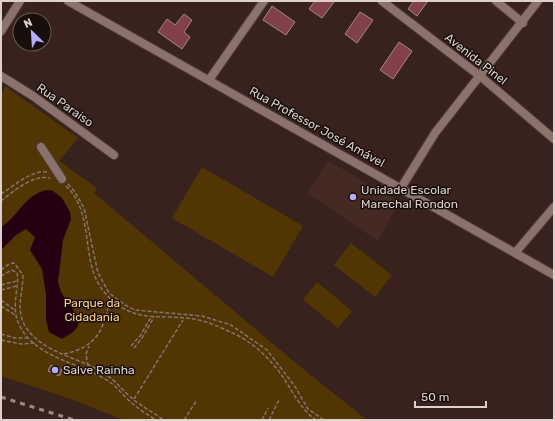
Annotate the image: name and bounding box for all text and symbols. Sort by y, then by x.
north arrow [12,12,52,52]
text: N [22,16,34,31]
street label: Avenida Pinel [442,30,510,88]
street label: Rua Paraiso [34,80,96,130]
street label: Rua Professor José Amável [247,84,387,170]
place label: Unidade Escolar Marechal Rondon [361,183,458,211]
marker: Unidade Escolar Marechal Rondon [348,192,358,202]
park label: Parque da Cidadania [64,296,120,324]
place label: Salve Rainha [63,363,135,377]
marker: Salve Rainha [50,365,60,375]
scale bar [415,383,486,409]
text: 50 m [421,390,449,404]

